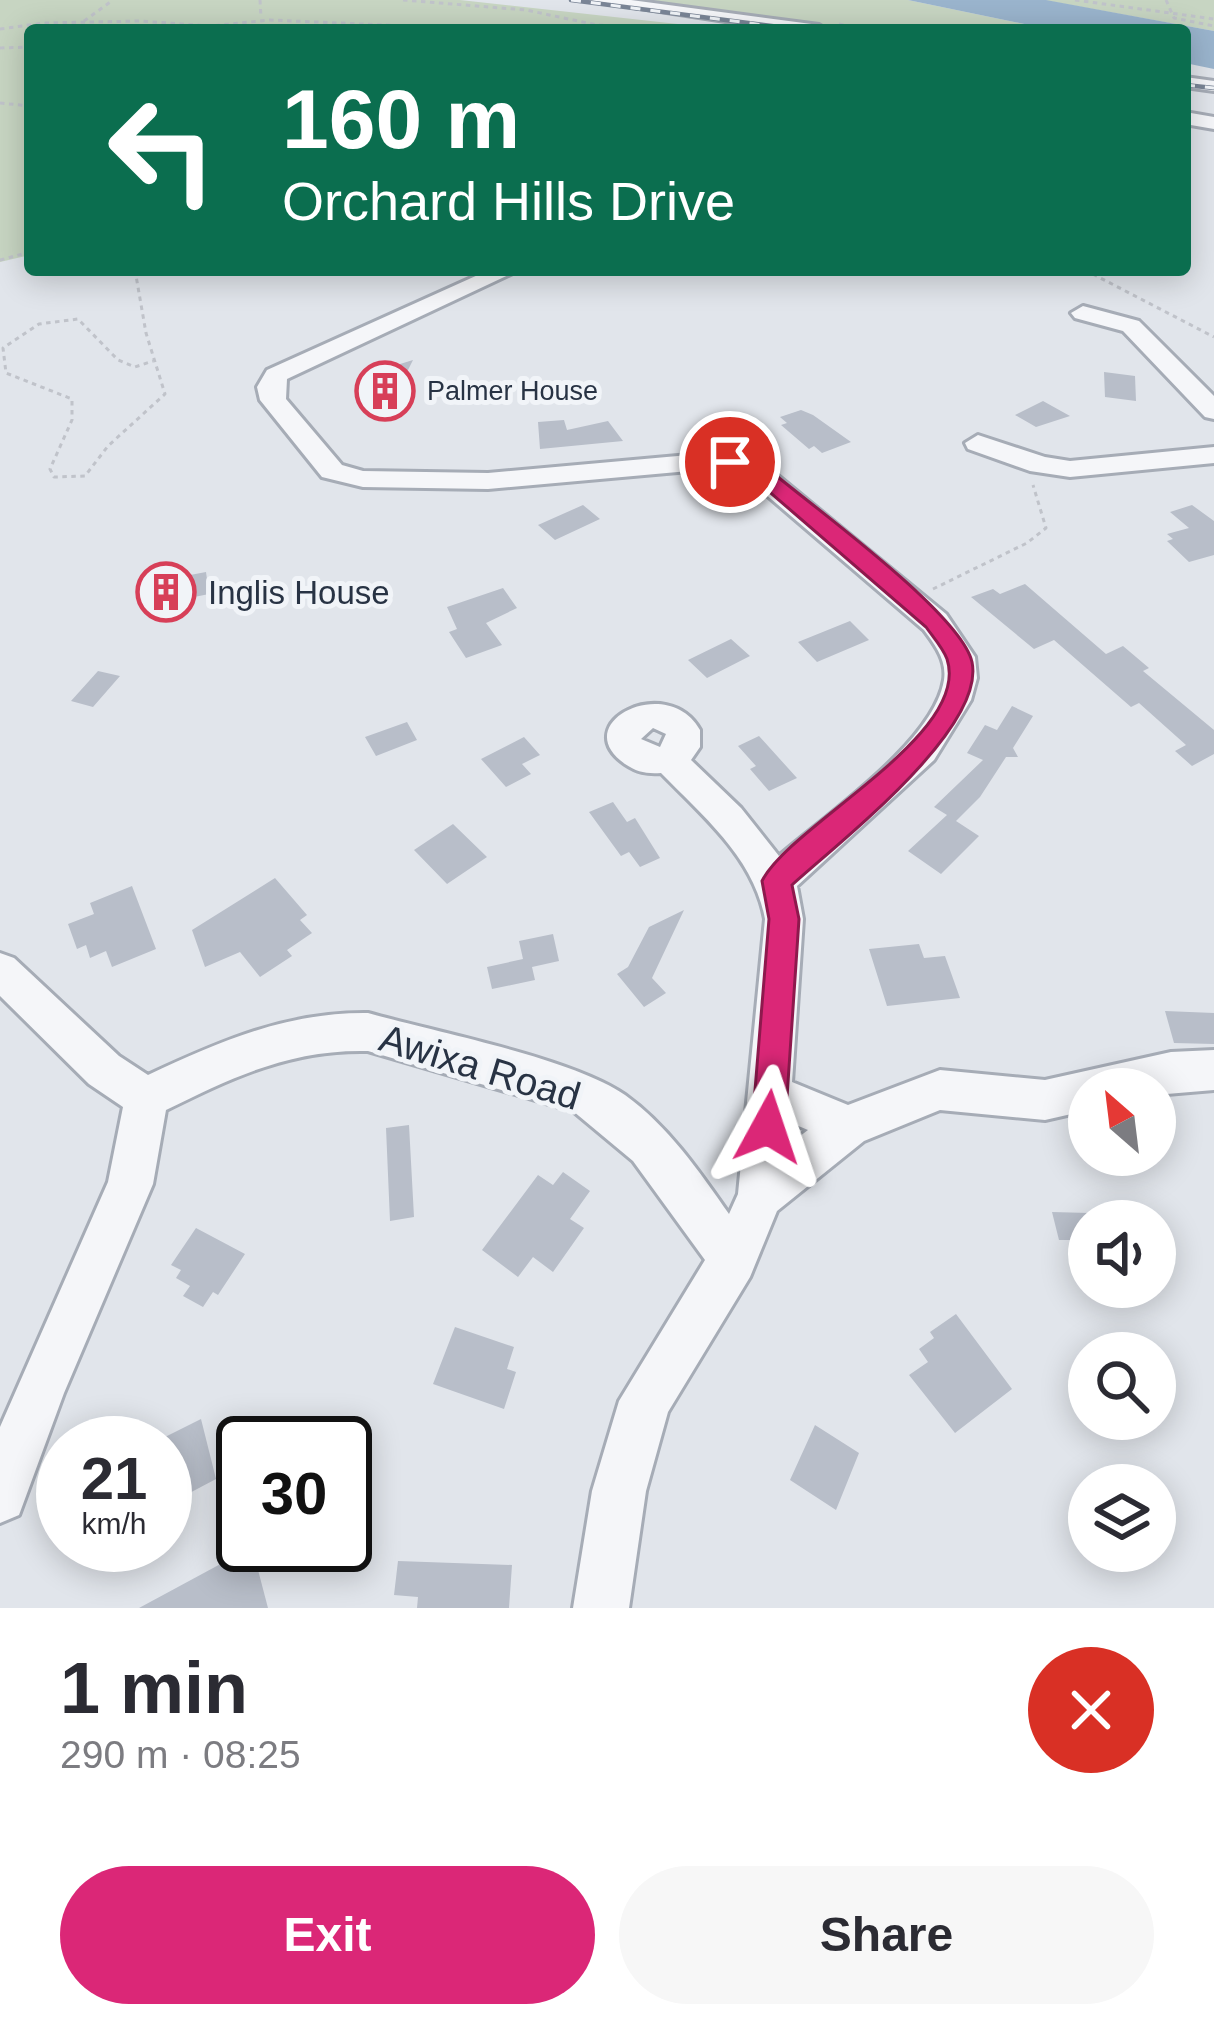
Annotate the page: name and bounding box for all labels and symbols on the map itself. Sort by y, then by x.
building icon: Palmer House [354,360,416,422]
place label: Palmer House [427,376,598,406]
pin [679,411,781,513]
building icon: Inglis House [135,561,197,623]
place label: Inglis House [208,574,390,611]
street label: Awixa Road [375,1016,585,1118]
position arrow [705,1064,831,1190]
north arrow [1068,1068,1176,1176]
speed limit sign: 30 [216,1416,372,1572]

